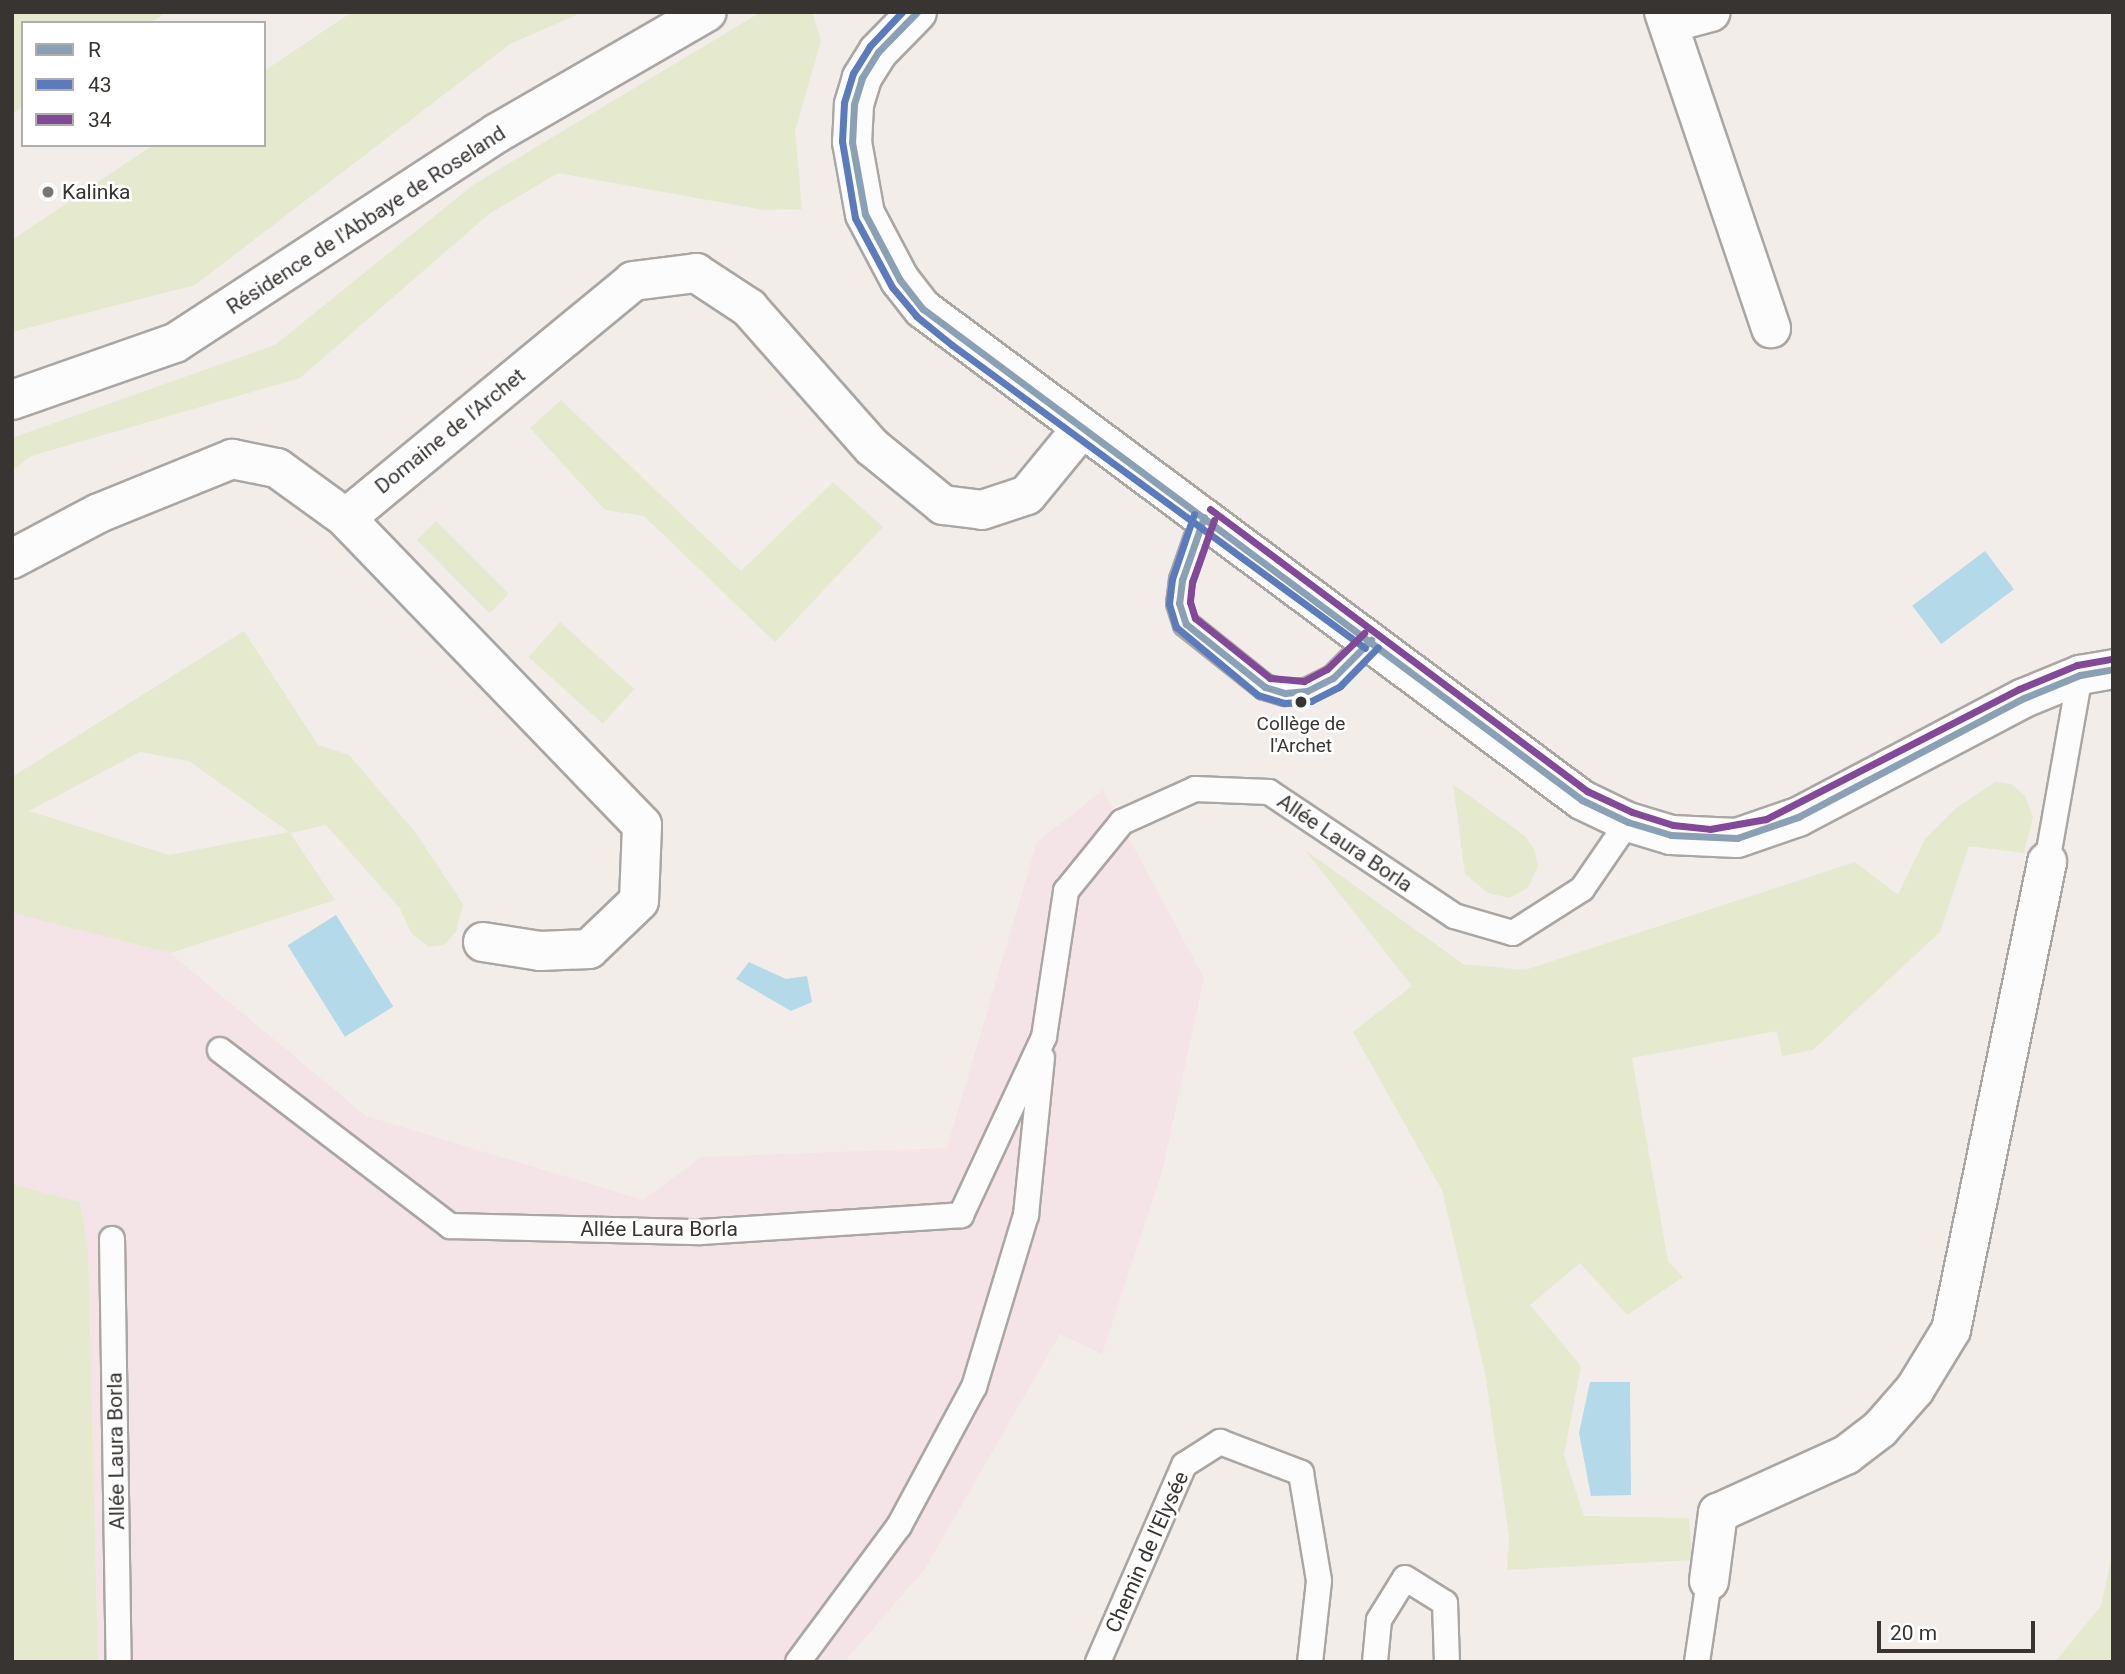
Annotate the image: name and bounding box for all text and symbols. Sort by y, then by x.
legend [21,21,266,147]
text: R [88,38,101,62]
text: 43 [88,73,112,97]
text: 34 [88,108,112,132]
street label: Résidence de l'Abbaye de Roseland [222,120,510,320]
place label: Kalinka [62,179,130,205]
marker: Kalinka [40,184,56,200]
street label: Domaine de l'Archet [370,363,530,499]
marker: Collège de l'Archet [1294,695,1308,709]
place label: Collège de l'Archet [1257,713,1345,757]
street label: Allée Laura Borla [1273,788,1417,898]
street label: Allée Laura Borla [580,1216,738,1242]
street label: Allée Laura Borla [102,1372,130,1530]
street label: Chemin de l'Elysée [1100,1468,1194,1636]
scale bar [1880,1608,2038,1652]
text: 20 m [1890,1621,1937,1645]

